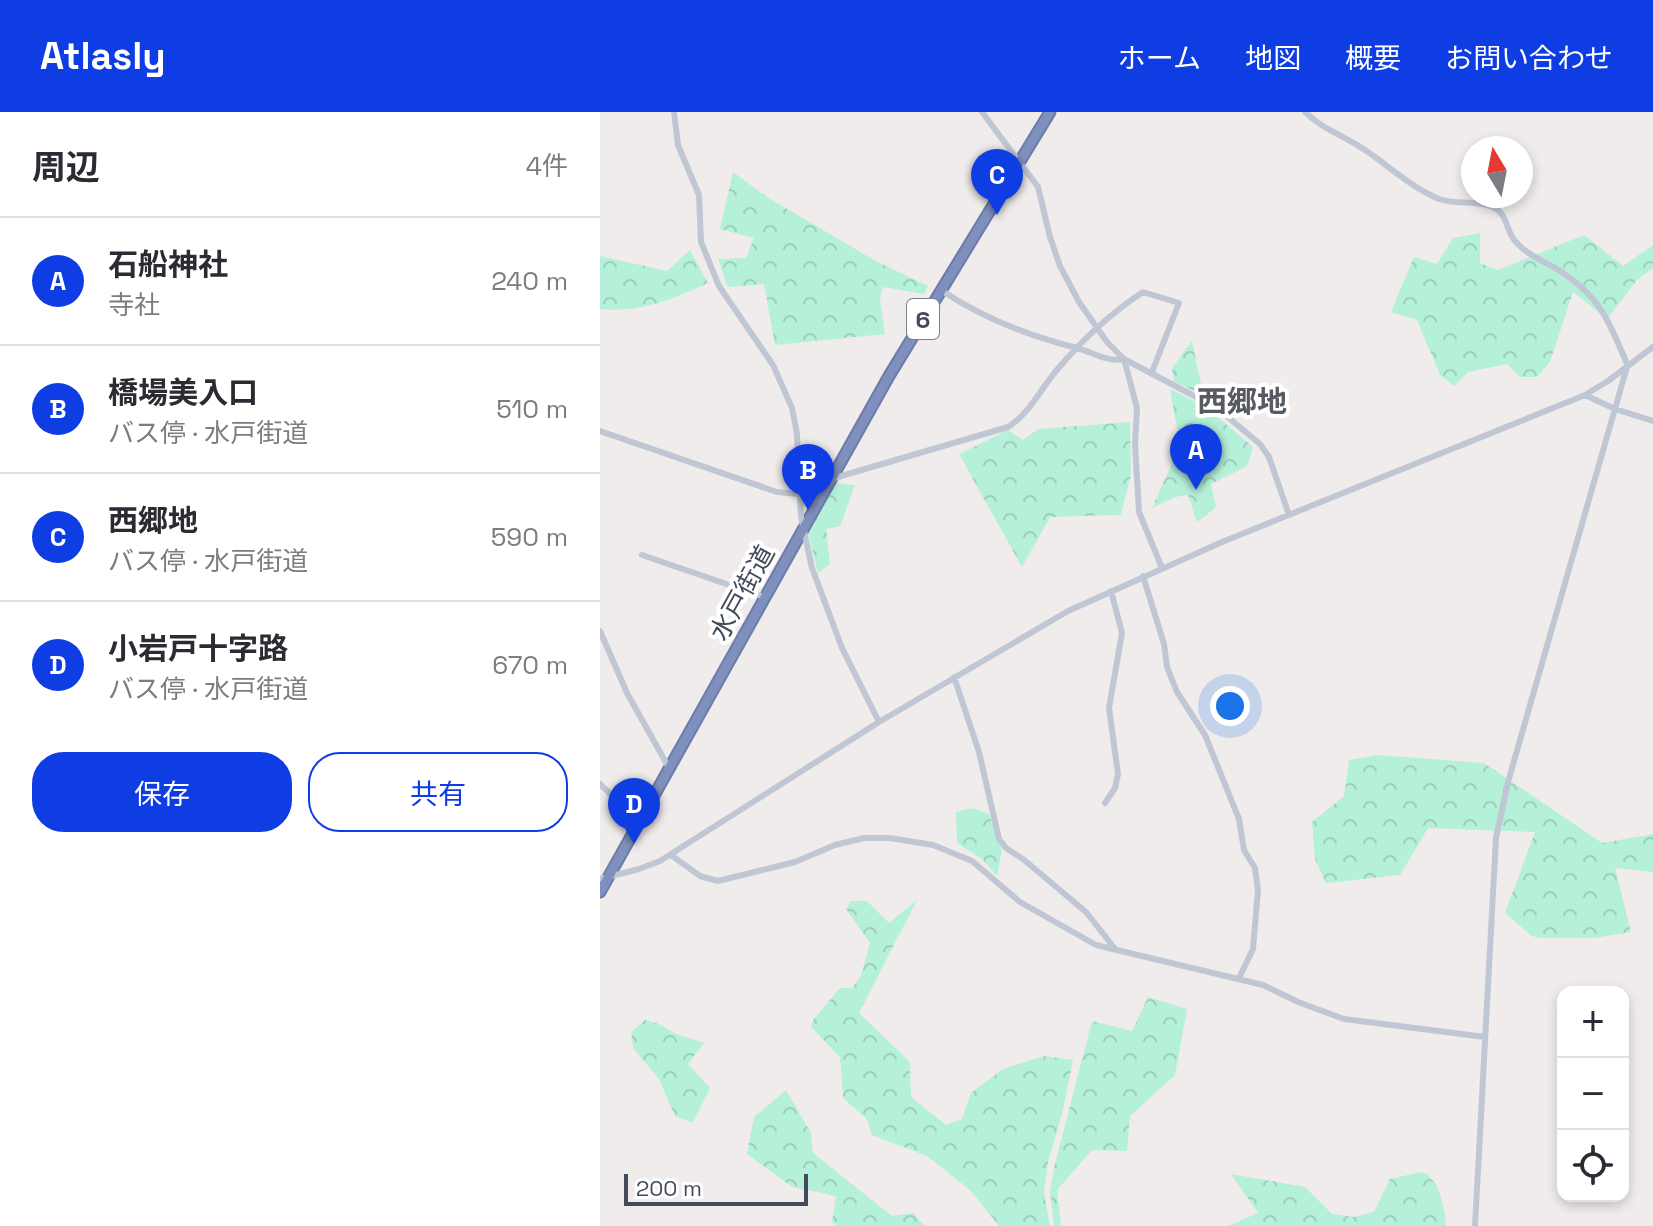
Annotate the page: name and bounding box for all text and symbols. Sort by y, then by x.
text: Atlasly [40,32,166,80]
text: ホーム [1118,40,1201,76]
text: 地図 [1245,40,1301,76]
text: 概要 [1345,40,1401,76]
text: お問い合わせ [1445,40,1613,76]
north arrow [1461,136,1533,208]
text: 周辺 [32,146,100,189]
text: 4件 [526,149,568,183]
pin: C [971,149,1023,215]
text: 石船神社 [108,245,228,284]
text: A [50,264,66,298]
text: 240 m [491,264,568,298]
text: 寺社 [108,288,160,322]
road number: 6 [907,299,939,339]
text: 橋場美入口 [108,373,258,412]
district label: 西郷地 [1197,382,1287,421]
text: B [49,392,67,426]
text: 510 m [496,392,568,426]
text: バス停 · 水戸街道 [108,416,308,450]
pin: A [1170,424,1222,490]
pin: B [782,444,834,510]
text: 西郷地 [108,501,198,540]
text: C [50,520,66,554]
text: 590 m [491,520,568,554]
street label: 水戸街道 [702,539,782,647]
text: バス停 · 水戸街道 [108,544,308,578]
text: 小岩戸十字路 [108,629,288,668]
text: D [49,648,67,682]
text: 670 m [492,648,568,682]
text: バス停 · 水戸街道 [108,672,308,706]
your location [1210,686,1250,726]
button: 保存 [32,752,292,832]
button: 共有 [308,752,568,832]
pin: D [608,778,660,844]
map controls [1557,986,1629,1202]
button: + [1557,986,1629,1058]
button: − [1557,1058,1629,1130]
button: locate [1557,1130,1629,1202]
scale bar [624,1170,808,1206]
text: 200 m [636,1174,702,1202]

